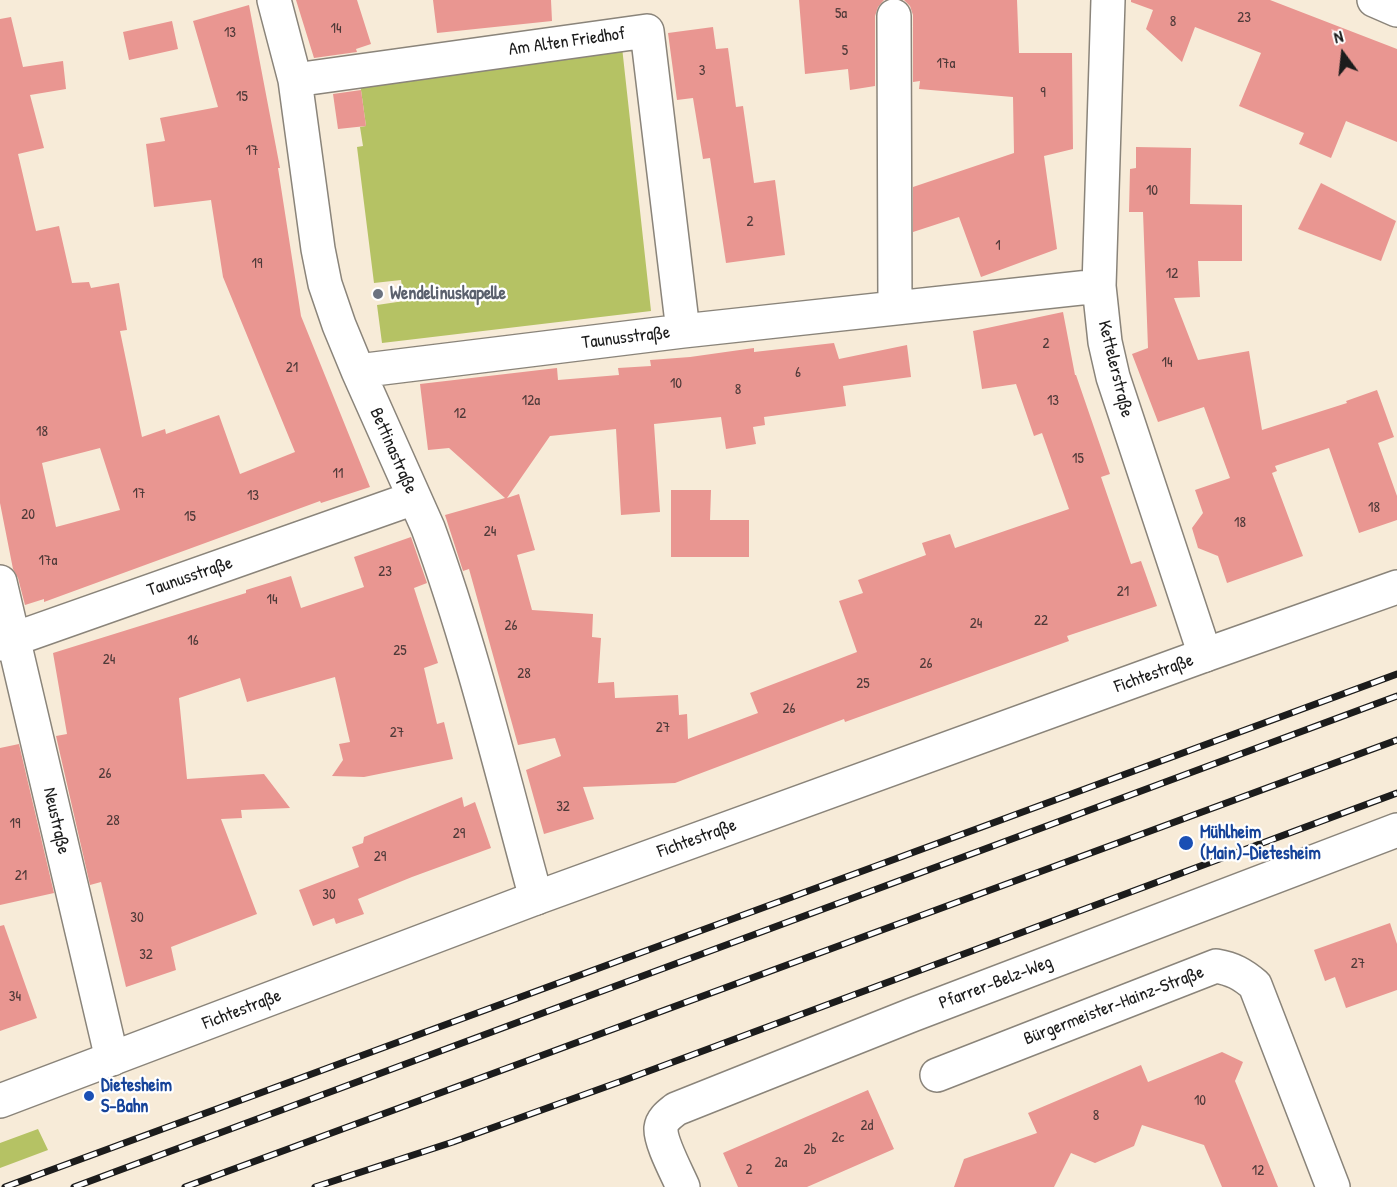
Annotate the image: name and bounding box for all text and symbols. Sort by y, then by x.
house number: 5a [835,5,847,23]
house number: 23 [1237,9,1251,27]
house number: 8 [1170,13,1176,31]
house number: 14 [330,20,342,38]
street label: Am Alten Friedhof [507,23,627,61]
house number: 13 [224,24,236,42]
north arrow [1313,24,1373,84]
text: N [1331,25,1345,48]
house number: 5 [842,42,848,60]
house number: 17a [937,55,955,73]
house number: 3 [699,62,705,80]
house number: 9 [1040,84,1046,102]
house number: 15 [236,88,248,106]
house number: 17 [246,142,258,160]
house number: 10 [1146,182,1158,200]
house number: 2 [746,213,754,231]
house number: 1 [995,237,1001,255]
house number: 19 [252,255,262,273]
house number: 12 [1166,265,1178,283]
place label: Wendelinuskapelle [390,283,506,305]
marker: Wendelinuskapelle [371,287,385,301]
street label: Kettelerstraße [1093,318,1137,420]
street label: Taunusstraße [581,322,671,354]
house number: 2 [1042,335,1050,353]
house number: 14 [1161,354,1173,372]
house number: 21 [286,359,298,377]
house number: 6 [795,364,801,382]
house number: 10 [670,375,682,393]
house number: 8 [735,381,741,399]
house number: 12a [522,392,540,410]
house number: 13 [1047,392,1059,410]
street label: Bettinastraße [364,405,422,497]
house number: 12 [454,405,466,423]
house number: 18 [36,423,48,441]
house number: 15 [1072,450,1084,468]
house number: 11 [333,465,343,483]
house number: 17 [133,485,145,503]
house number: 13 [247,487,259,505]
house number: 18 [1368,499,1380,517]
house number: 20 [21,506,35,524]
house number: 15 [184,508,196,526]
house number: 18 [1234,514,1246,532]
house number: 24 [484,523,496,541]
house number: 17a [39,552,57,570]
street label: Taunusstraße [145,552,235,602]
house number: 23 [378,563,392,581]
house number: 21 [1117,583,1129,601]
house number: 14 [266,591,278,609]
house number: 22 [1034,612,1048,630]
house number: 24 [970,615,982,633]
house number: 26 [504,617,518,635]
house number: 16 [187,632,199,650]
house number: 25 [393,642,407,660]
street label: Fichtestraße [1112,650,1196,698]
house number: 24 [103,651,115,669]
house number: 26 [919,655,933,673]
house number: 28 [517,665,531,683]
house number: 25 [856,675,870,693]
house number: 26 [782,700,796,718]
house number: 27 [656,719,670,737]
house number: 27 [390,724,404,742]
house number: 26 [98,765,112,783]
street label: Neustraße [38,786,74,856]
house number: 32 [556,798,570,816]
house number: 28 [106,812,120,830]
house number: 19 [10,815,20,833]
street label: Fichtestraße [655,815,739,863]
place label: Mühlheim (Main)-Dietesheim [1200,822,1321,864]
house number: 29 [453,825,465,843]
marker: Mühlheim (Main)-Dietesheim [1177,834,1195,852]
house number: 29 [374,848,386,866]
house number: 21 [15,867,27,885]
house number: 30 [322,886,336,904]
house number: 30 [130,909,144,927]
house number: 32 [139,946,153,964]
street label: Pfarrer-Belz-Weg [936,951,1056,1015]
house number: 27 [1351,955,1365,973]
street label: Bürgermeister-Hainz-Straße [1021,962,1207,1050]
street label: Fichtestraße [200,985,284,1035]
house number: 34 [9,988,21,1006]
place label: Dietesheim S-Bahn [101,1075,172,1118]
marker: Dietesheim S-Bahn [82,1089,96,1103]
house number: 10 [1194,1092,1206,1110]
house number: 8 [1093,1107,1099,1125]
house number: 2d [861,1117,873,1135]
house number: 2c [832,1129,844,1147]
house number: 2b [803,1141,817,1159]
house number: 2a [775,1154,787,1172]
house number: 2 [745,1161,753,1179]
house number: 12 [1252,1162,1264,1180]

